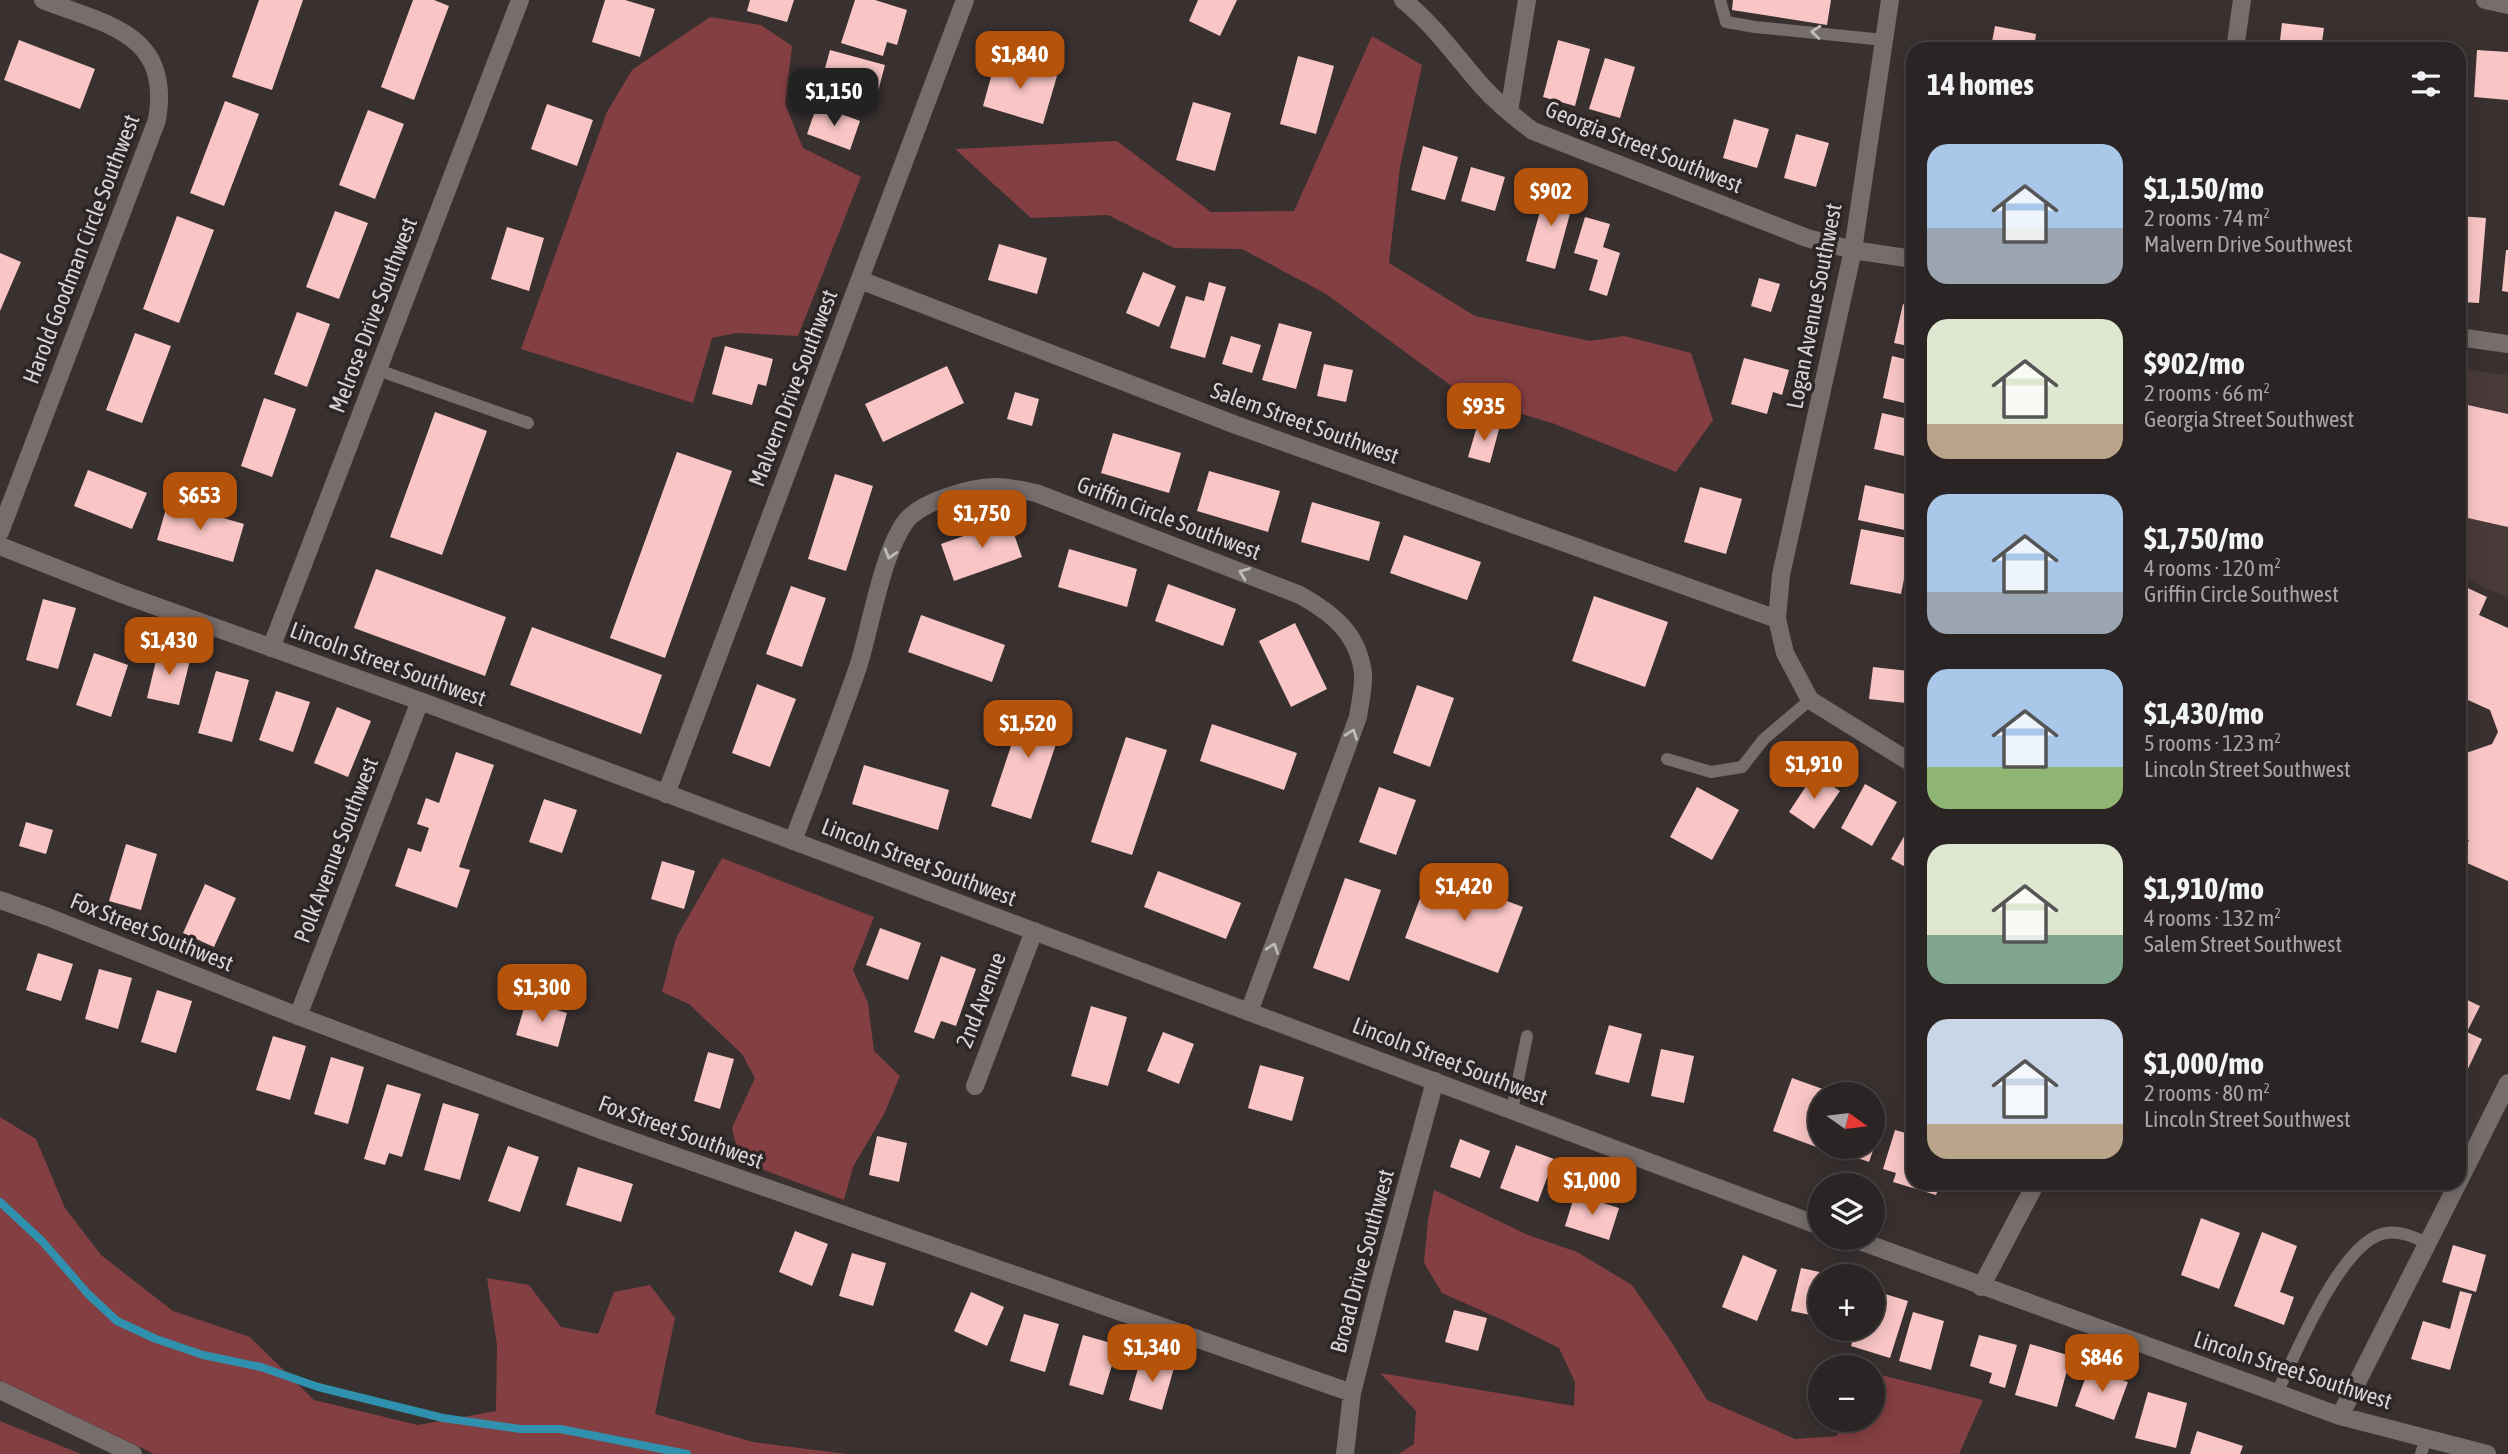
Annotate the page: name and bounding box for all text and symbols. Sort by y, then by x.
one-way arrow [1810,25,1821,40]
pin: $1,840 [963,32,1077,91]
text: $1,840 [992,41,1049,67]
icon: filters [2407,65,2445,103]
text: 14 homes [1927,67,2034,101]
pin: $1,150 [777,68,891,128]
text: $1,150 [806,78,863,104]
street label: Georgia Street Southwest [1542,96,1746,198]
street label: Harold Goodman Circle Southwest [18,111,144,387]
pin: $902 [1510,168,1592,228]
text: $1,150/mo [2144,171,2264,205]
icon: home [1983,172,2067,256]
text: $902 [1530,178,1572,204]
street label: Logan Avenue Southwest [1781,201,1847,411]
text: 2 rooms · 74 m² [2144,205,2270,231]
street label: Melrose Drive Southwest [324,214,422,416]
text: Malvern Drive Southwest [2144,231,2353,257]
street label: Malvern Drive Southwest [743,286,843,490]
text: $902/mo [2144,346,2245,380]
icon: home [1983,347,2067,431]
street label: Salem Street Southwest [1208,377,1402,469]
text: 2 rooms · 66 m² [2144,380,2270,406]
pin: $935 [1443,384,1525,443]
text: $935 [1463,393,1505,419]
text: Georgia Street Southwest [2144,406,2354,432]
street label: Griffin Circle Southwest [1073,471,1265,565]
pin: $653 [159,472,241,532]
text: $653 [179,482,221,508]
pin: $1,750 [925,490,1039,550]
text: $1,750 [954,500,1011,526]
text: $1,750/mo [2144,521,2264,555]
icon: home [1983,522,2067,606]
one-way arrow [884,548,899,560]
text: 4 rooms · 120 m² [2144,555,2281,581]
one-way arrow [1239,568,1251,582]
text: Griffin Circle Southwest [2144,581,2339,607]
street label: Lincoln Street Southwest [286,616,490,712]
pin: $1,430 [112,618,226,677]
text: $1,430 [141,627,198,653]
text: $1,430/mo [2144,696,2264,730]
icon: home [1983,697,2067,781]
pin: $1,520 [971,700,1085,760]
text: $1,520 [1000,710,1057,736]
one-way arrow [1344,729,1358,741]
text: 5 rooms · 123 m² [2144,730,2281,756]
pin: $1,910 [1757,742,1871,801]
text: $1,910 [1786,751,1843,777]
street label: Polk Avenue Southwest [289,754,383,946]
text: Lincoln Street Southwest [2144,756,2351,782]
street label: Lincoln Street Southwest [818,813,1020,911]
pin: $1,420 [1407,864,1521,923]
text: $1,910/mo [2144,871,2264,905]
icon: home [1983,872,2067,956]
text: $1,420 [1436,873,1493,899]
street label: Fox Street Southwest [67,887,237,977]
text: 4 rooms · 132 m² [2144,905,2281,931]
text: Salem Street Southwest [2144,931,2342,957]
one-way arrow [1265,942,1279,954]
street label: 2nd Avenue [951,949,1011,1051]
pin: $1,300 [485,964,599,1024]
text: $1,300 [514,974,571,1000]
street label: Lincoln Street Southwest [1349,1012,1551,1110]
text: $1,000/mo [2144,1046,2264,1080]
icon: home [1983,1047,2067,1131]
text: 2 rooms · 80 m² [2144,1080,2270,1106]
north arrow [1808,1082,1885,1158]
map controls [1808,1082,1885,1432]
street label: Fox Street Southwest [595,1090,767,1174]
text: Lincoln Street Southwest [2144,1106,2351,1132]
pin: $1,000 [1535,1158,1649,1217]
street label: Broad Drive Southwest [1325,1166,1399,1356]
text: $1,000 [1564,1167,1621,1193]
button: layers [1808,1173,1885,1250]
button: + [1808,1264,1885,1341]
pin: $1,340 [1095,1324,1209,1384]
street label: Lincoln Street Southwest [2191,1326,2395,1414]
text: $1,340 [1124,1334,1181,1360]
pin: $846 [2061,1334,2143,1394]
text: $846 [2081,1344,2123,1370]
button: − [1808,1355,1885,1432]

